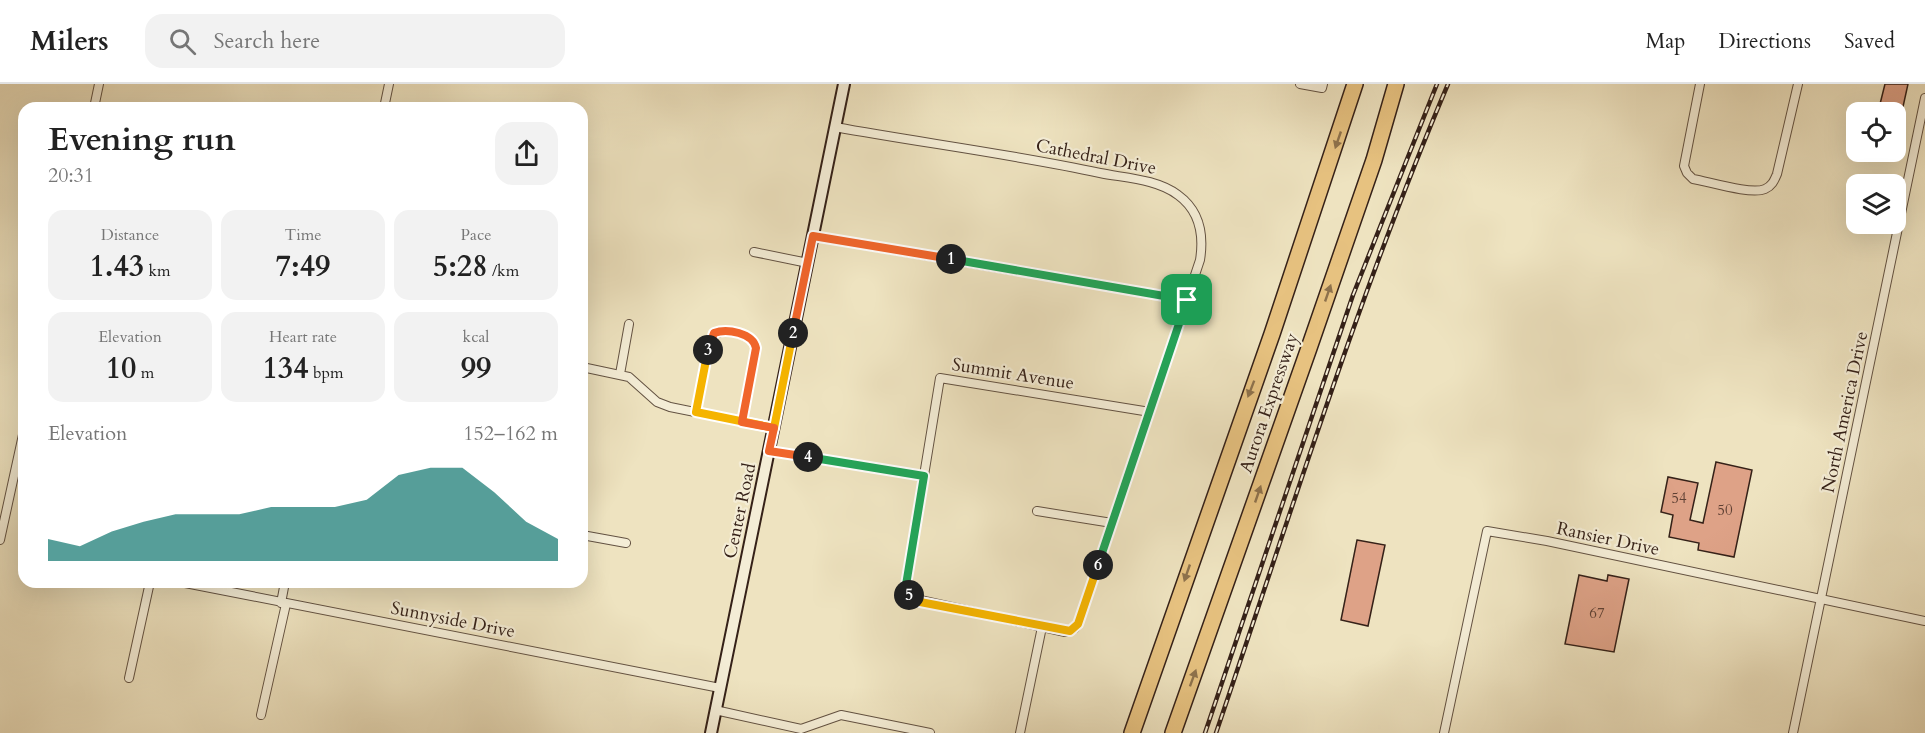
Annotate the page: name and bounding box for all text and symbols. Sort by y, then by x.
search box [145,14,565,68]
text: Milers [30,22,109,60]
icon: search [166,25,199,58]
text: Search here [214,26,320,56]
text: Map [1645,27,1685,56]
text: Directions [1718,27,1811,56]
text: Saved [1844,27,1895,56]
map controls [1846,102,1906,234]
button: locate [1846,102,1906,162]
text: Evening run [48,117,236,162]
button: share [495,122,558,185]
one-way arrow [1333,131,1343,149]
street label: Cathedral Drive [1034,133,1158,181]
text: 20:31 [48,162,94,189]
button: layers [1846,174,1906,234]
text: Distance [101,224,159,246]
text: Time [284,224,322,246]
text: Pace [461,224,491,246]
pin: 1 [936,244,966,274]
text: 1.43 [89,246,144,287]
text: 7:49 [276,246,330,287]
text: 5:28 [433,246,488,287]
text: 1 [947,248,955,270]
text: km [144,260,171,282]
text: /km [488,260,519,282]
pin [1161,274,1212,325]
icon: arrive [1170,283,1203,316]
one-way arrow [1324,283,1334,301]
pin: 2 [778,318,808,348]
text: 2 [789,322,797,344]
text: Elevation [98,326,162,348]
text: Heart rate [269,326,337,348]
text: kcal [463,326,489,348]
street label: Aurora Expressway [1233,329,1305,476]
street label: North America Drive [1816,329,1874,495]
pin: 3 [693,335,723,365]
text: 3 [704,339,712,361]
text: 10 [106,348,136,389]
text: 134 [262,348,309,389]
text: 99 [461,348,491,389]
street label: Summit Avenue [950,352,1076,396]
text: m [136,362,154,384]
text: bpm [309,362,344,384]
one-way arrow [1246,380,1256,398]
text: Elevation [48,420,127,447]
text: 152–162 m [463,420,558,447]
pin: 4 [793,442,823,472]
text: 4 [804,446,812,468]
street label: Center Road [718,461,762,561]
one-way arrow [1254,485,1264,503]
house number: 54 [1671,488,1687,508]
house number: 50 [1717,500,1733,520]
street label: Ransier Drive [1554,516,1662,562]
pin: 6 [1083,550,1113,580]
text: 6 [1094,554,1102,576]
one-way arrow [1182,564,1192,582]
pin: 5 [894,580,924,610]
text: 5 [905,584,913,606]
street label: Sunnyside Drive [389,596,517,644]
house number: 67 [1589,603,1605,623]
one-way arrow [1188,669,1198,687]

